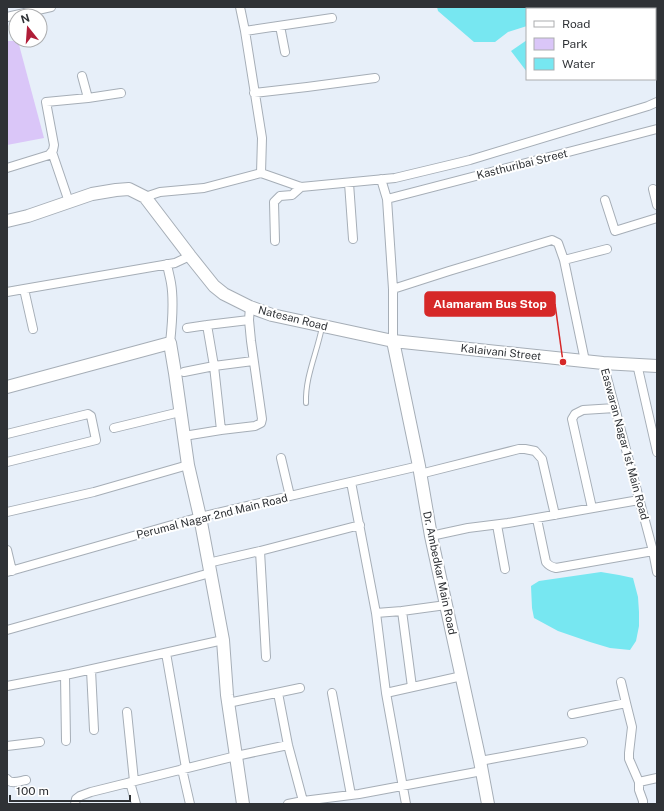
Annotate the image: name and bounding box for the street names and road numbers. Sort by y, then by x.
street label: Kasthuribai Street [475,147,569,181]
street label: Natesan Road [257,304,329,332]
street label: Kalaivani Street [460,342,542,362]
street label: Easwaran Nagar 1st Main Road [599,367,651,521]
street label: Perumal Nagar 2nd Main Road [135,491,289,541]
street label: Dr. Ambedkar Main Road [421,510,459,636]

